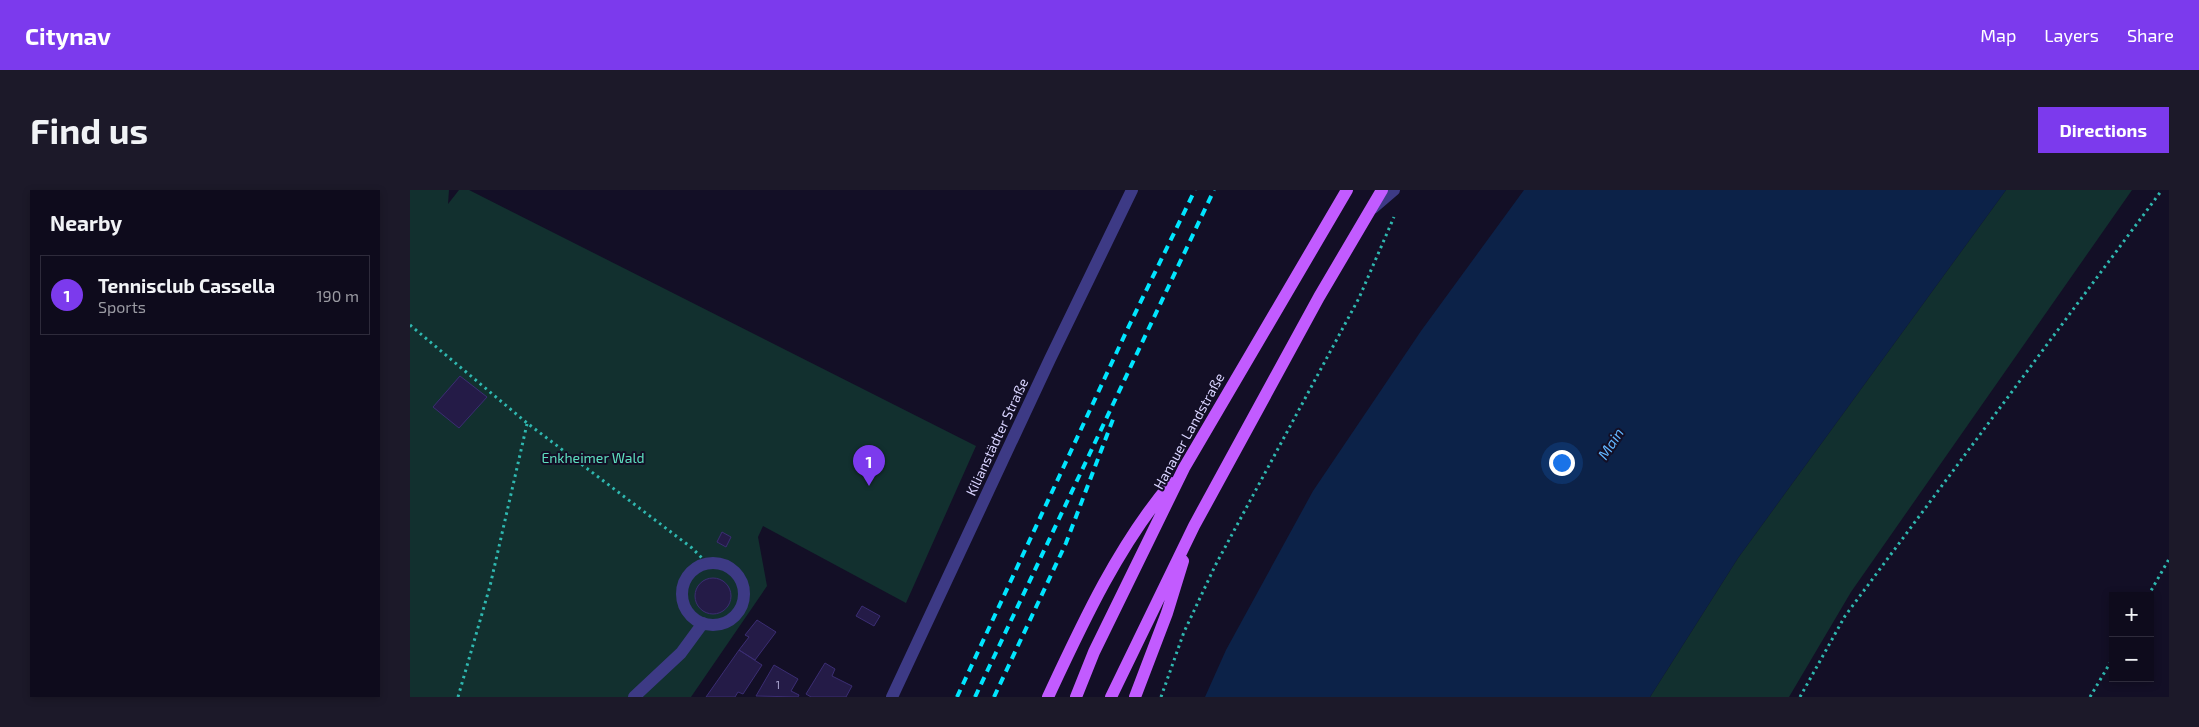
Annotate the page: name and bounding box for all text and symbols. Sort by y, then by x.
text: Citynav [25,21,111,50]
text: Map [1980,24,2016,46]
text: Layers [2044,24,2099,46]
text: Share [2127,24,2174,46]
button: Directions [2038,107,2169,153]
text: Find us [30,109,148,151]
text: Nearby [50,210,122,235]
text: Tennisclub Cassella [98,274,275,297]
text: 1 [64,286,70,305]
text: 190 m [316,286,359,305]
text: Sports [98,297,146,316]
street label: Hanauer Landstraße [1149,370,1228,492]
street label: Kilianstädter Straße [962,375,1031,498]
water label: Main [1593,424,1627,463]
pin: 1 [853,445,885,486]
park label: Enkheimer Wald [541,449,645,466]
your location [1549,450,1575,476]
map controls [2109,592,2154,682]
button: + [2109,592,2154,637]
button: − [2109,637,2154,682]
house number: 1 [776,678,780,691]

